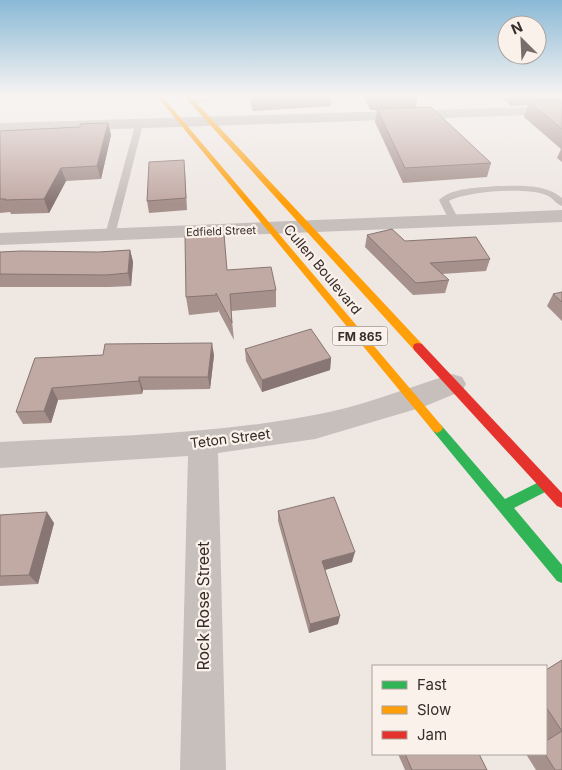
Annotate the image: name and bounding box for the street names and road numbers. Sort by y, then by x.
street label: Cullen Boulevard [280,221,366,317]
street label: Edfield Street [186,223,257,239]
road number: FM 865 [332,326,388,346]
street label: Teton Street [189,425,271,451]
street label: Rock Rose Street [193,541,213,671]

